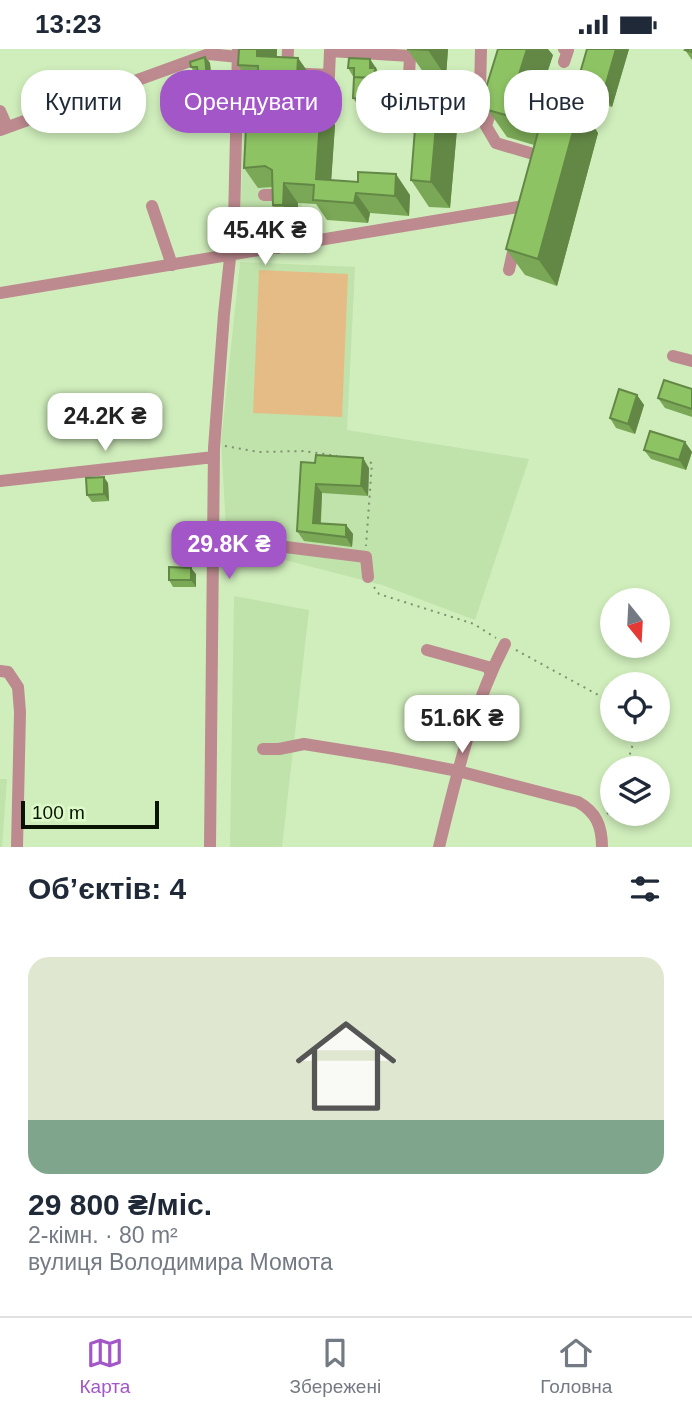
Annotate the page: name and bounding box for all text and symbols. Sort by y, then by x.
text: 13:23 [35,9,102,39]
chip: Купити [21,70,146,133]
chip: Орендувати [160,70,342,133]
chip: Фільтри [356,70,490,133]
chip: Нове [504,70,609,133]
pin: 45.4K ₴ [200,207,330,267]
text: 45.4K ₴ [223,217,307,243]
pin: 24.2K ₴ [40,393,170,453]
text: 24.2K ₴ [63,403,147,429]
pin: 29.8K ₴ [164,521,294,581]
text: 29.8K ₴ [187,531,271,557]
north arrow [600,588,670,658]
map controls [600,588,670,826]
button: locate [600,672,670,742]
pin: 51.6K ₴ [397,695,527,755]
text: 51.6K ₴ [420,705,504,731]
button: layers [600,756,670,826]
scale bar [21,798,159,830]
text: 100 m [32,802,85,823]
icon: filters [626,870,664,908]
text: Об’єктів: 4 [28,872,186,905]
icon: home [283,1003,409,1129]
text: 29 800 ₴/міс. [28,1188,212,1221]
text: 2-кімн. · 80 m² [28,1222,178,1248]
text: вулиця Володимира Момота [28,1249,333,1275]
tab: Карта [80,1334,130,1398]
tab: Збережені [290,1334,381,1398]
tab: Головна [540,1334,612,1398]

